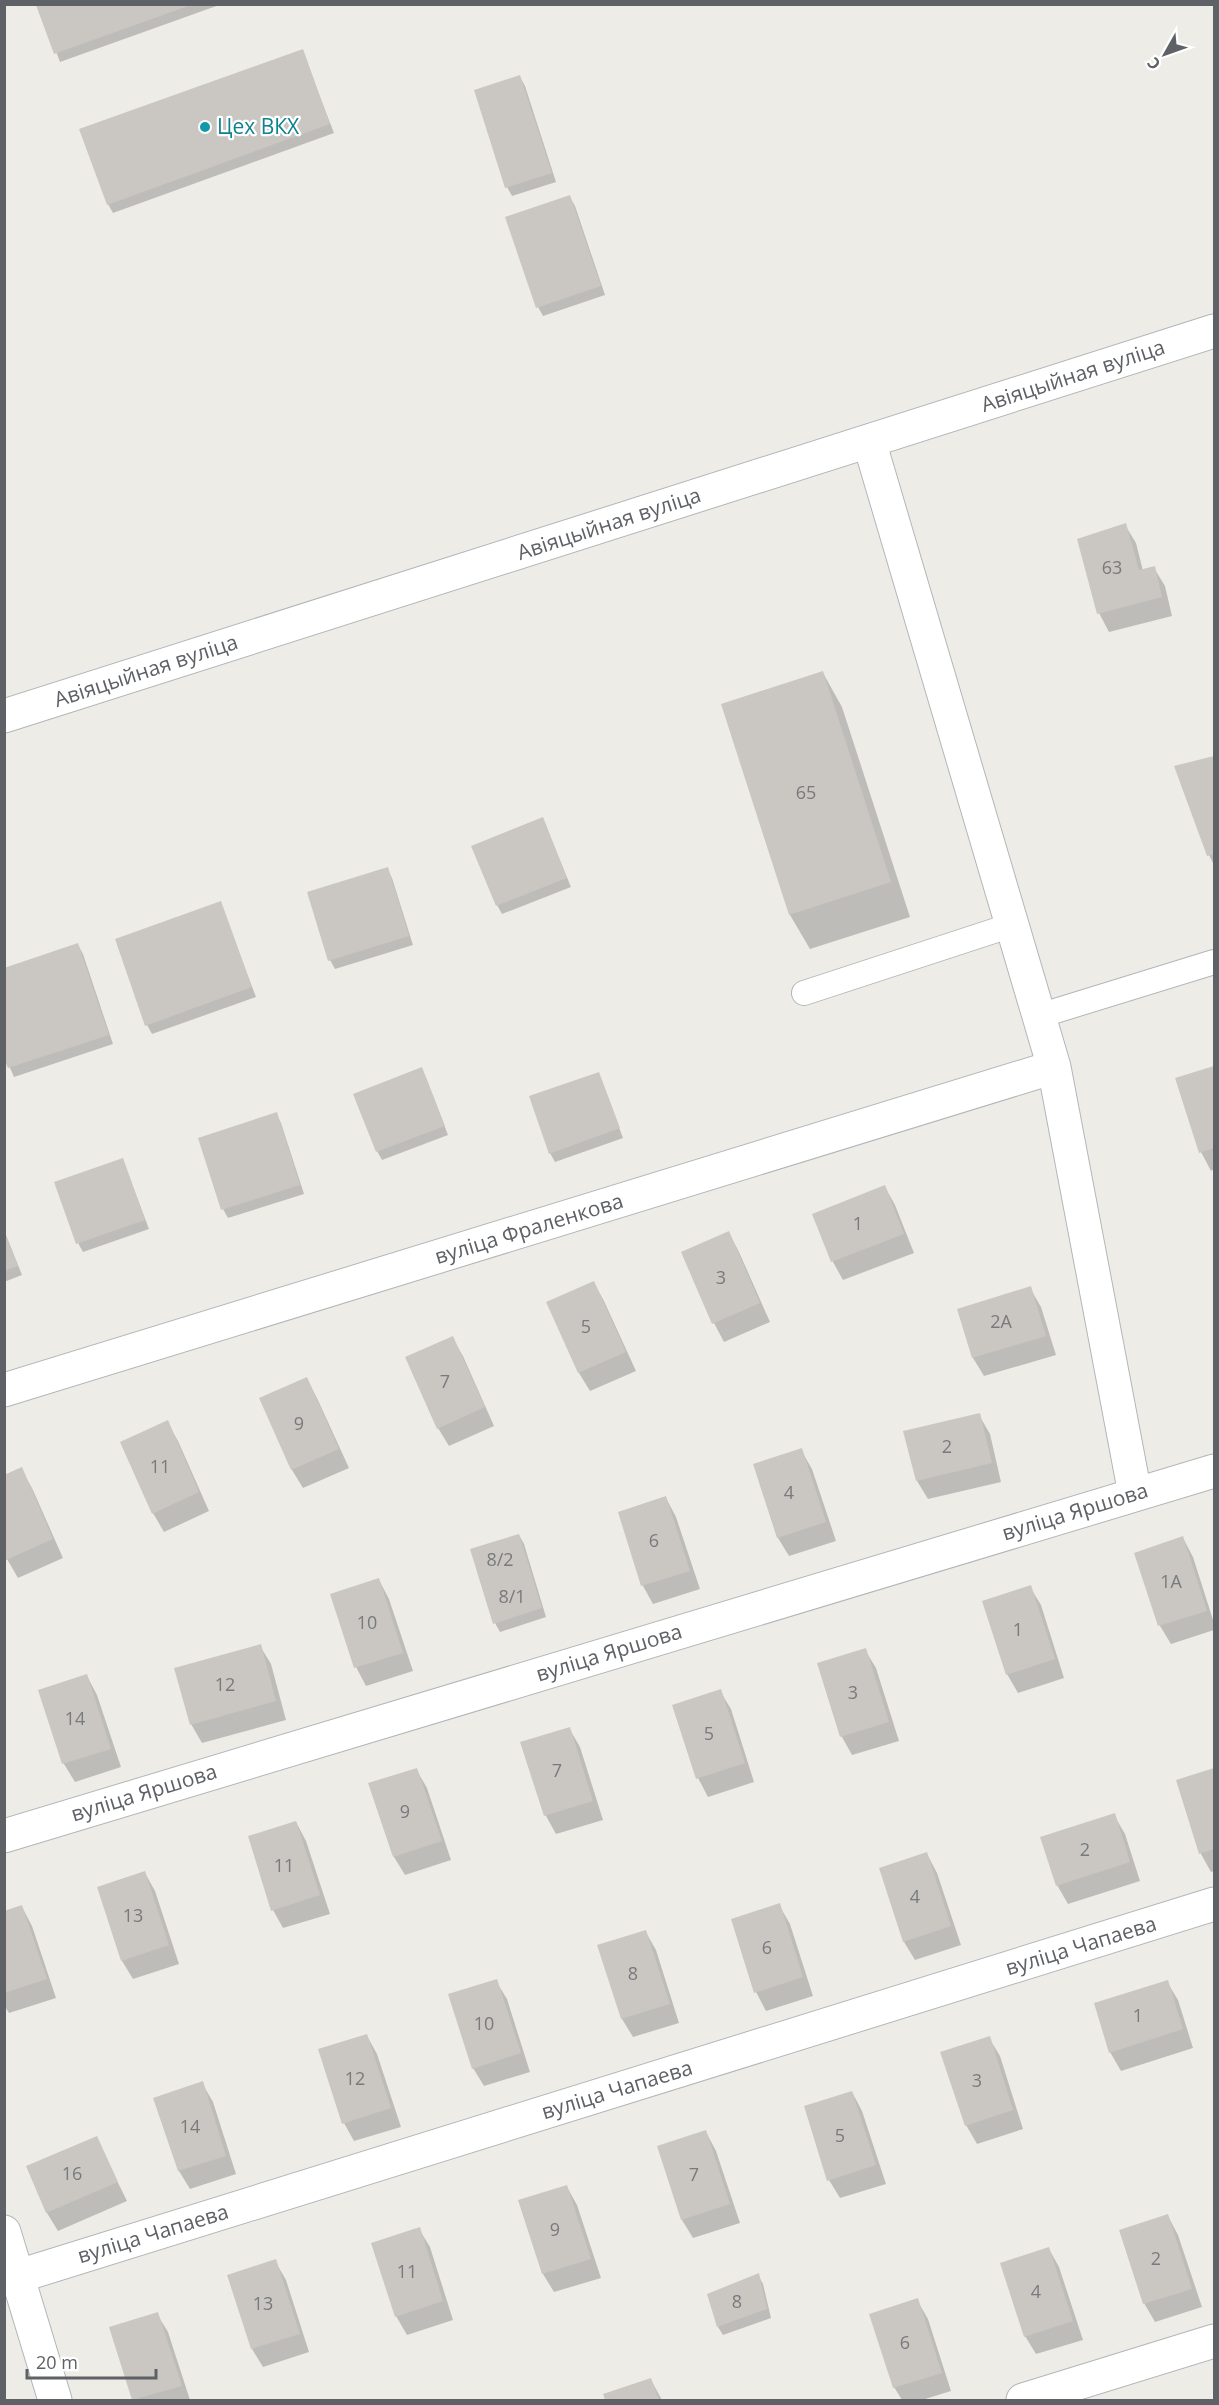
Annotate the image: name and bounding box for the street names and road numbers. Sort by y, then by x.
street label: Авіяцыйная вуліца [977,332,1168,418]
street label: Авіяцыйная вуліца [513,480,704,566]
street label: Авіяцыйная вуліца [50,627,241,713]
street label: вуліца Фраленкова [431,1186,626,1270]
street label: вуліца Яршова [998,1476,1151,1547]
street label: вуліца Яршова [532,1617,685,1688]
street label: вуліца Яршова [67,1757,220,1828]
street label: вуліца Чапаева [1002,1909,1160,1981]
street label: вуліца Чапаева [538,2053,696,2125]
street label: вуліца Чапаева [74,2197,232,2269]

